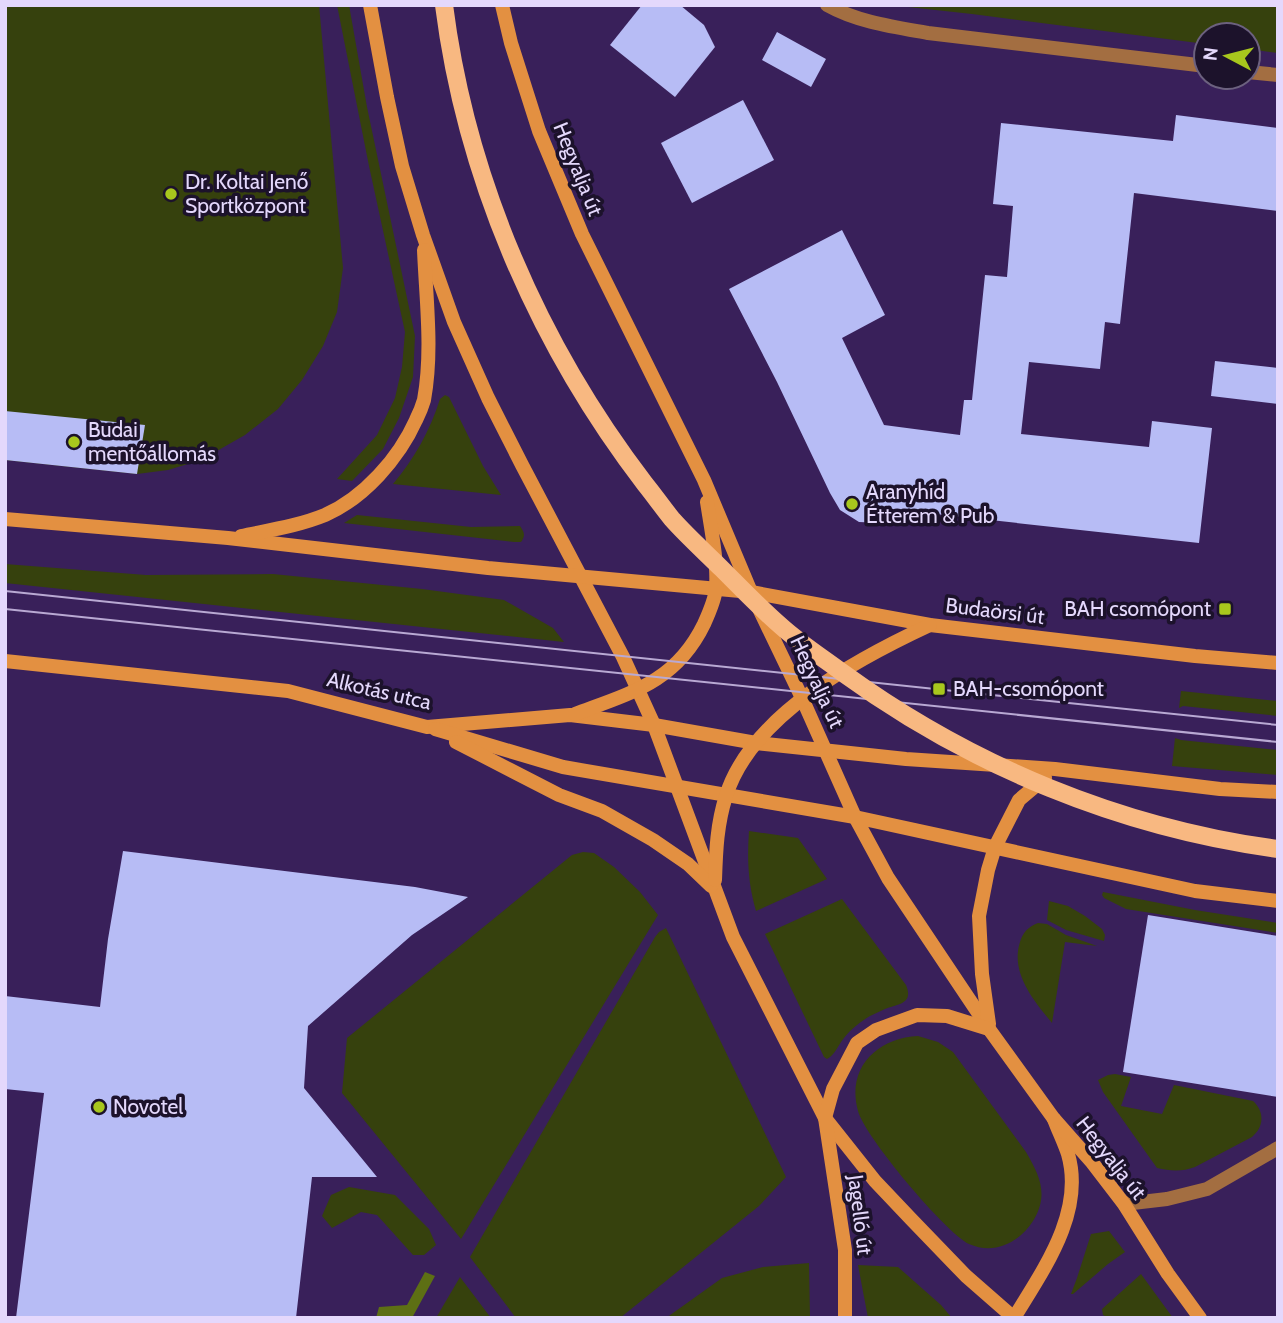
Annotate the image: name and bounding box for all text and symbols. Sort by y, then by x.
north arrow [1192,21,1262,91]
text: N [1198,46,1223,62]
street label: Hegyalja út [547,118,609,220]
place label: Dr. Koltai Jenő Sportközpont [185,169,308,218]
marker: Dr. Koltai Jenő Sportközpont [163,186,179,202]
place label: Budai mentőállomás [88,417,216,466]
marker: Budai mentőállomás [66,434,82,450]
place label: Aranyhíd Étterem & Pub [866,479,995,528]
marker: Aranyhíd Étterem & Pub [844,496,860,512]
street label: Budaörsi út [944,592,1046,629]
place label: BAH csomópont [1064,596,1211,621]
marker: BAH csomópont [1217,601,1233,617]
street label: Hegyalja út [784,632,850,732]
street label: Alkotás utca [325,666,434,715]
place label: BAH-csomópont [953,676,1104,701]
marker: BAH-csomópont [931,681,947,697]
place label: Novotel [113,1094,183,1119]
marker: Novotel [91,1099,107,1115]
street label: Hegyalja út [1070,1111,1152,1205]
street label: Jagelló út [843,1172,878,1256]

